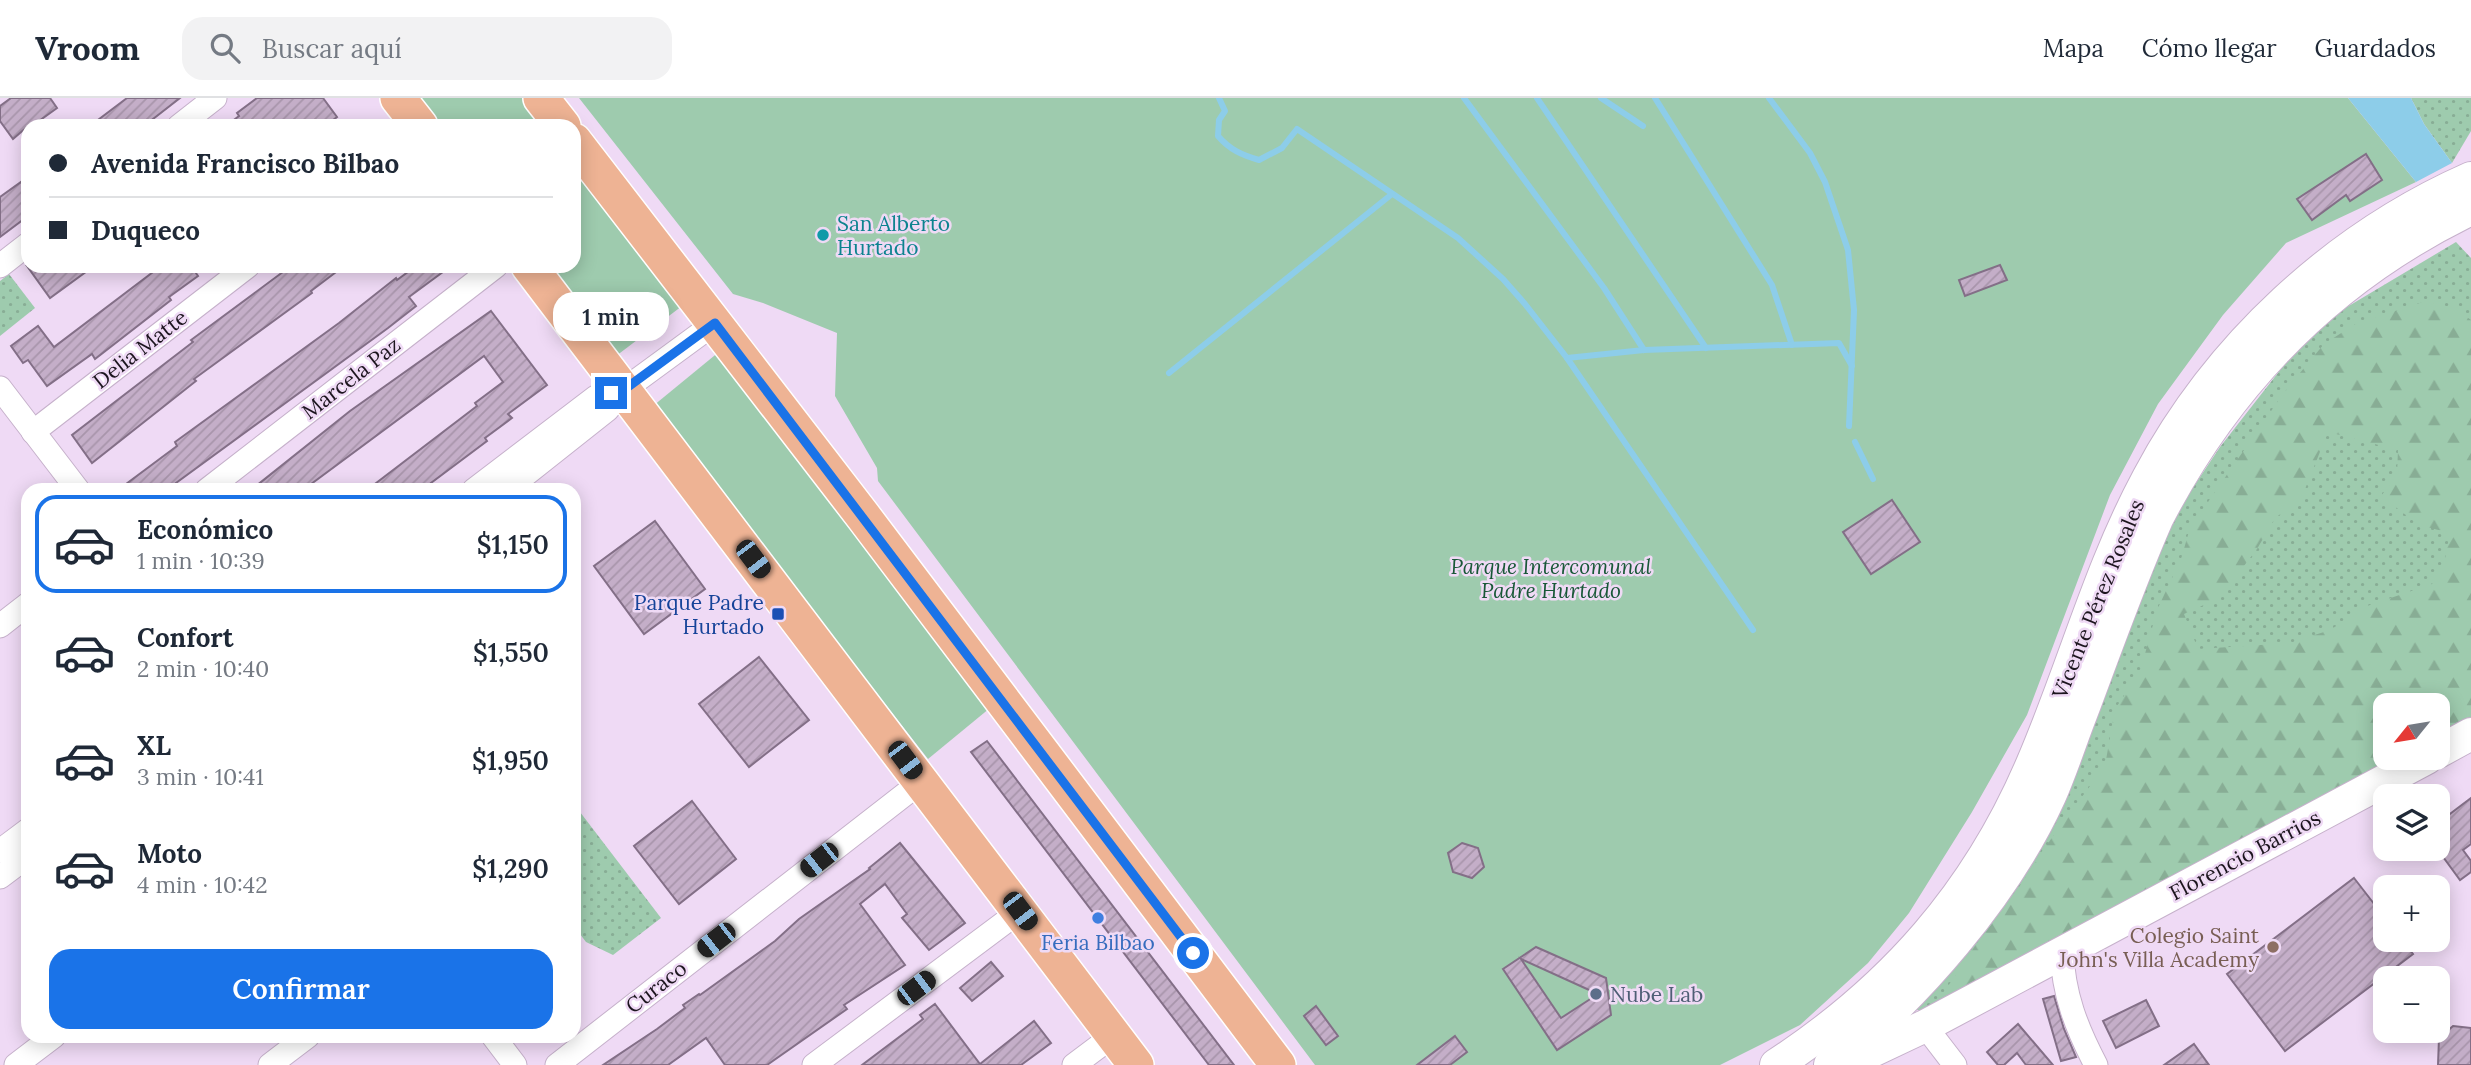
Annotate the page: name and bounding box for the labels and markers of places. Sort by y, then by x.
place label: San Alberto Hurtado [837,210,950,261]
marker: San Alberto Hurtado [815,227,831,243]
place label: Parque Padre Hurtado [634,589,764,640]
marker: Parque Padre Hurtado [770,606,786,622]
marker: Feria Bilbao [1090,910,1106,926]
place label: Colegio Saint John's Villa Academy [2057,922,2260,973]
place label: Feria Bilbao [1041,929,1155,956]
marker: Colegio Saint John's Villa Academy [2265,939,2281,955]
place label: Nube Lab [1610,981,1703,1008]
marker: Nube Lab [1588,986,1604,1002]

